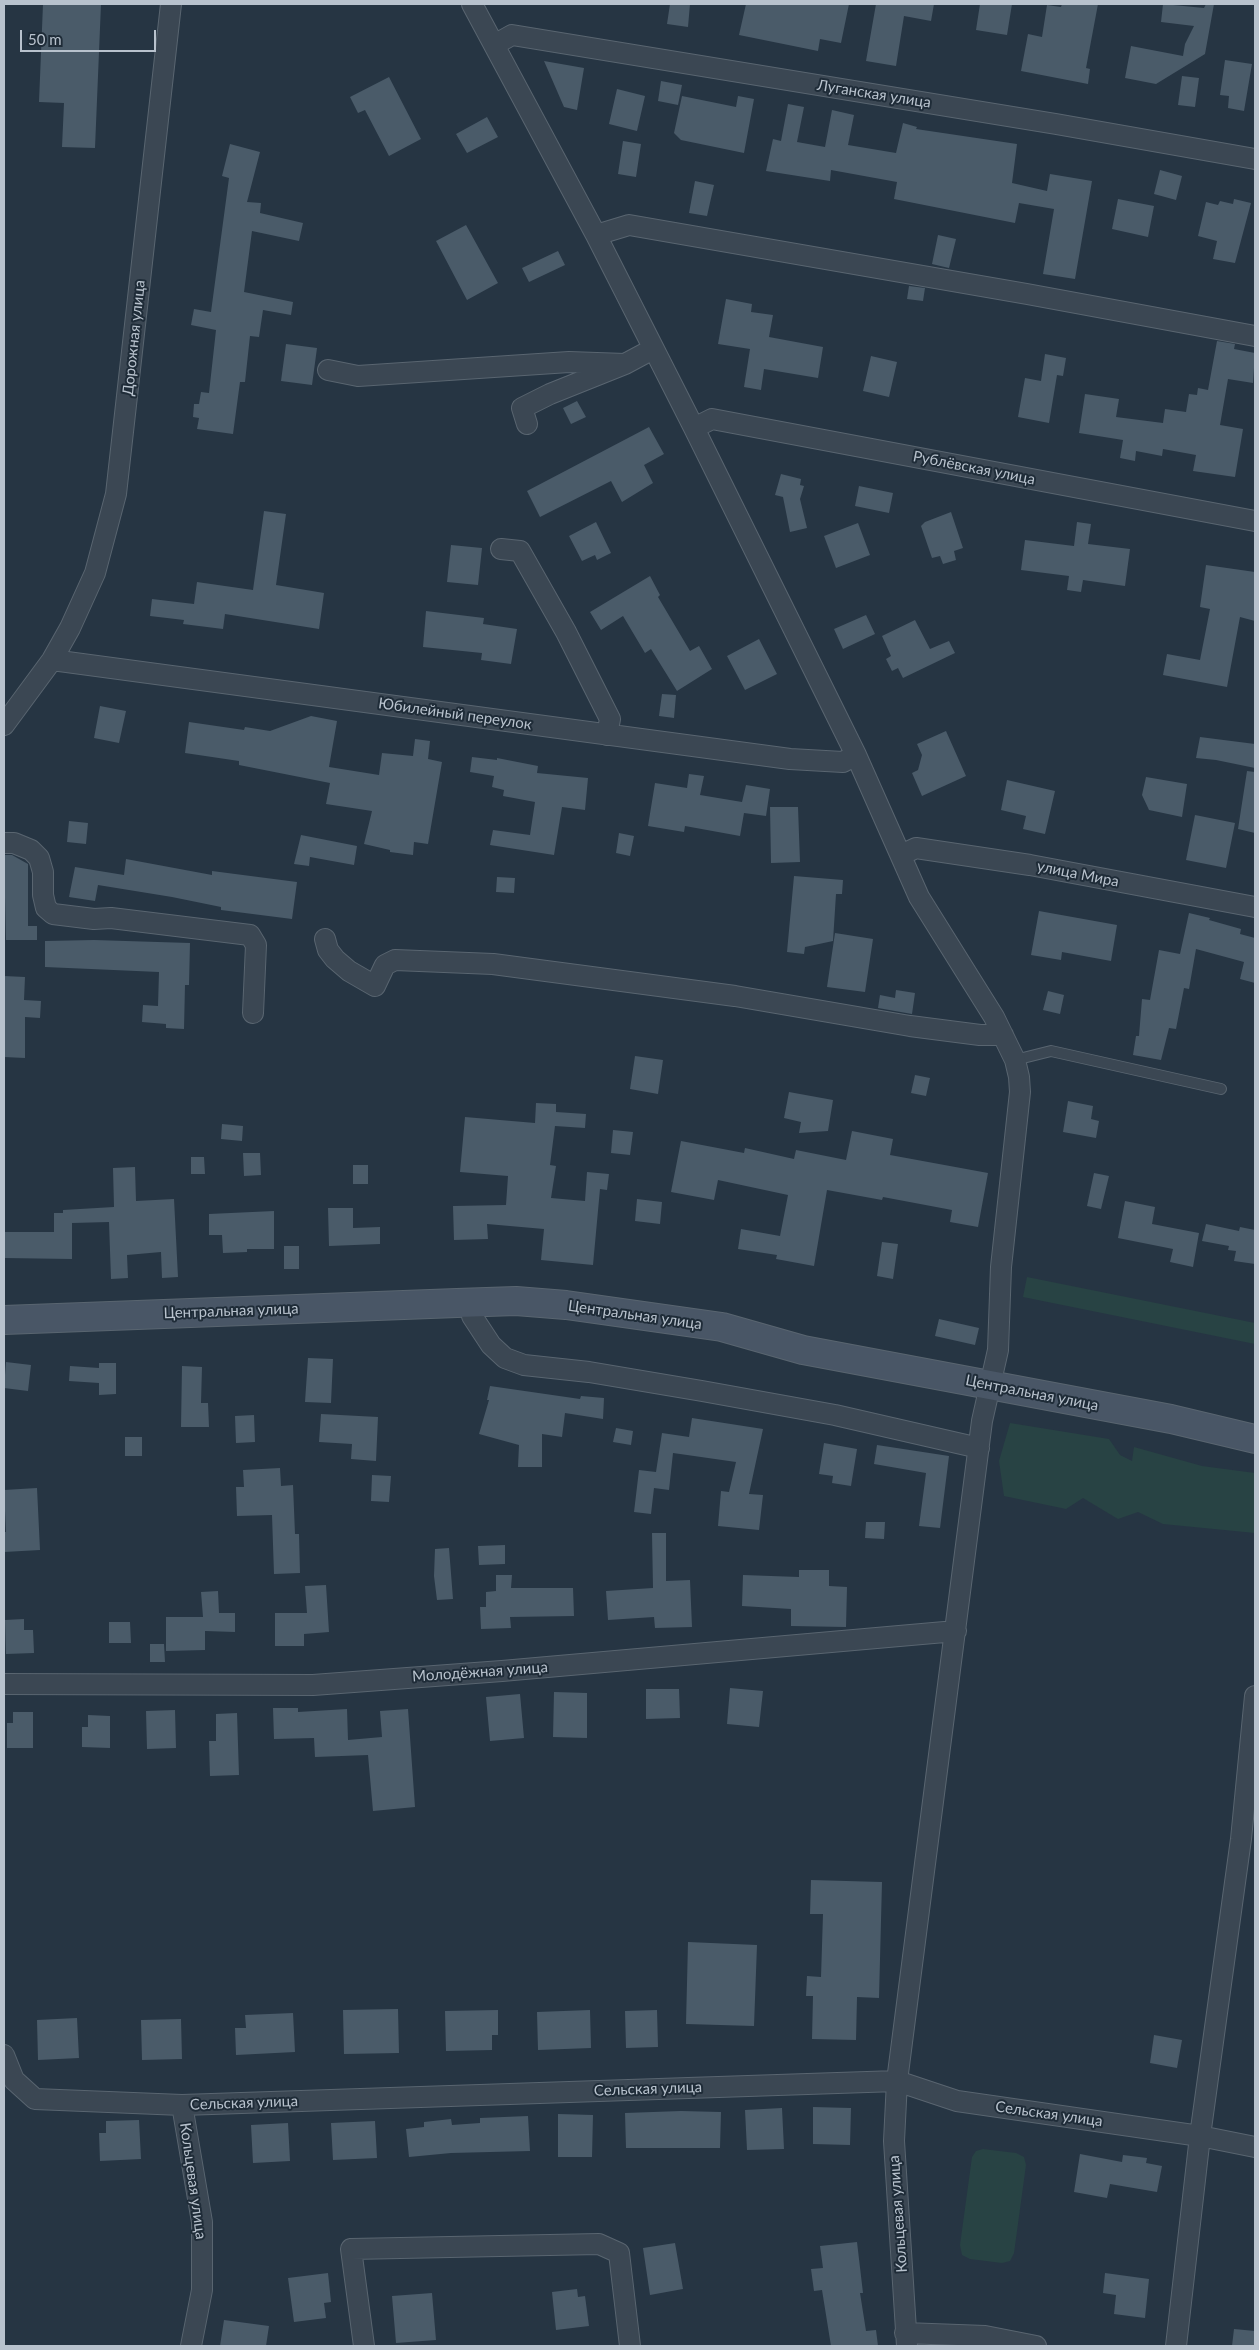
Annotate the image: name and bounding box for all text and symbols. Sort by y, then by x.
scale bar [22,20,159,52]
text: 50 m [28,30,62,48]
street label: Луганская улица [816,76,932,112]
street label: Дорожная улица [119,279,149,397]
street label: Рублёвская улица [911,447,1037,489]
street label: Юбилейный переулок [377,694,533,734]
street label: улица Мира [1035,857,1121,891]
street label: Центральная улица [567,1297,703,1333]
street label: Центральная улица [163,1300,299,1322]
street label: Центральная улица [964,1371,1100,1415]
street label: Молодёжная улица [412,1658,548,1686]
street label: Сельская улица [594,2078,702,2100]
street label: Сельская улица [190,2092,298,2114]
street label: Сельская улица [994,2098,1104,2130]
street label: Кольцевая улица [176,2121,210,2241]
street label: Кольцевая улица [885,2155,911,2273]

